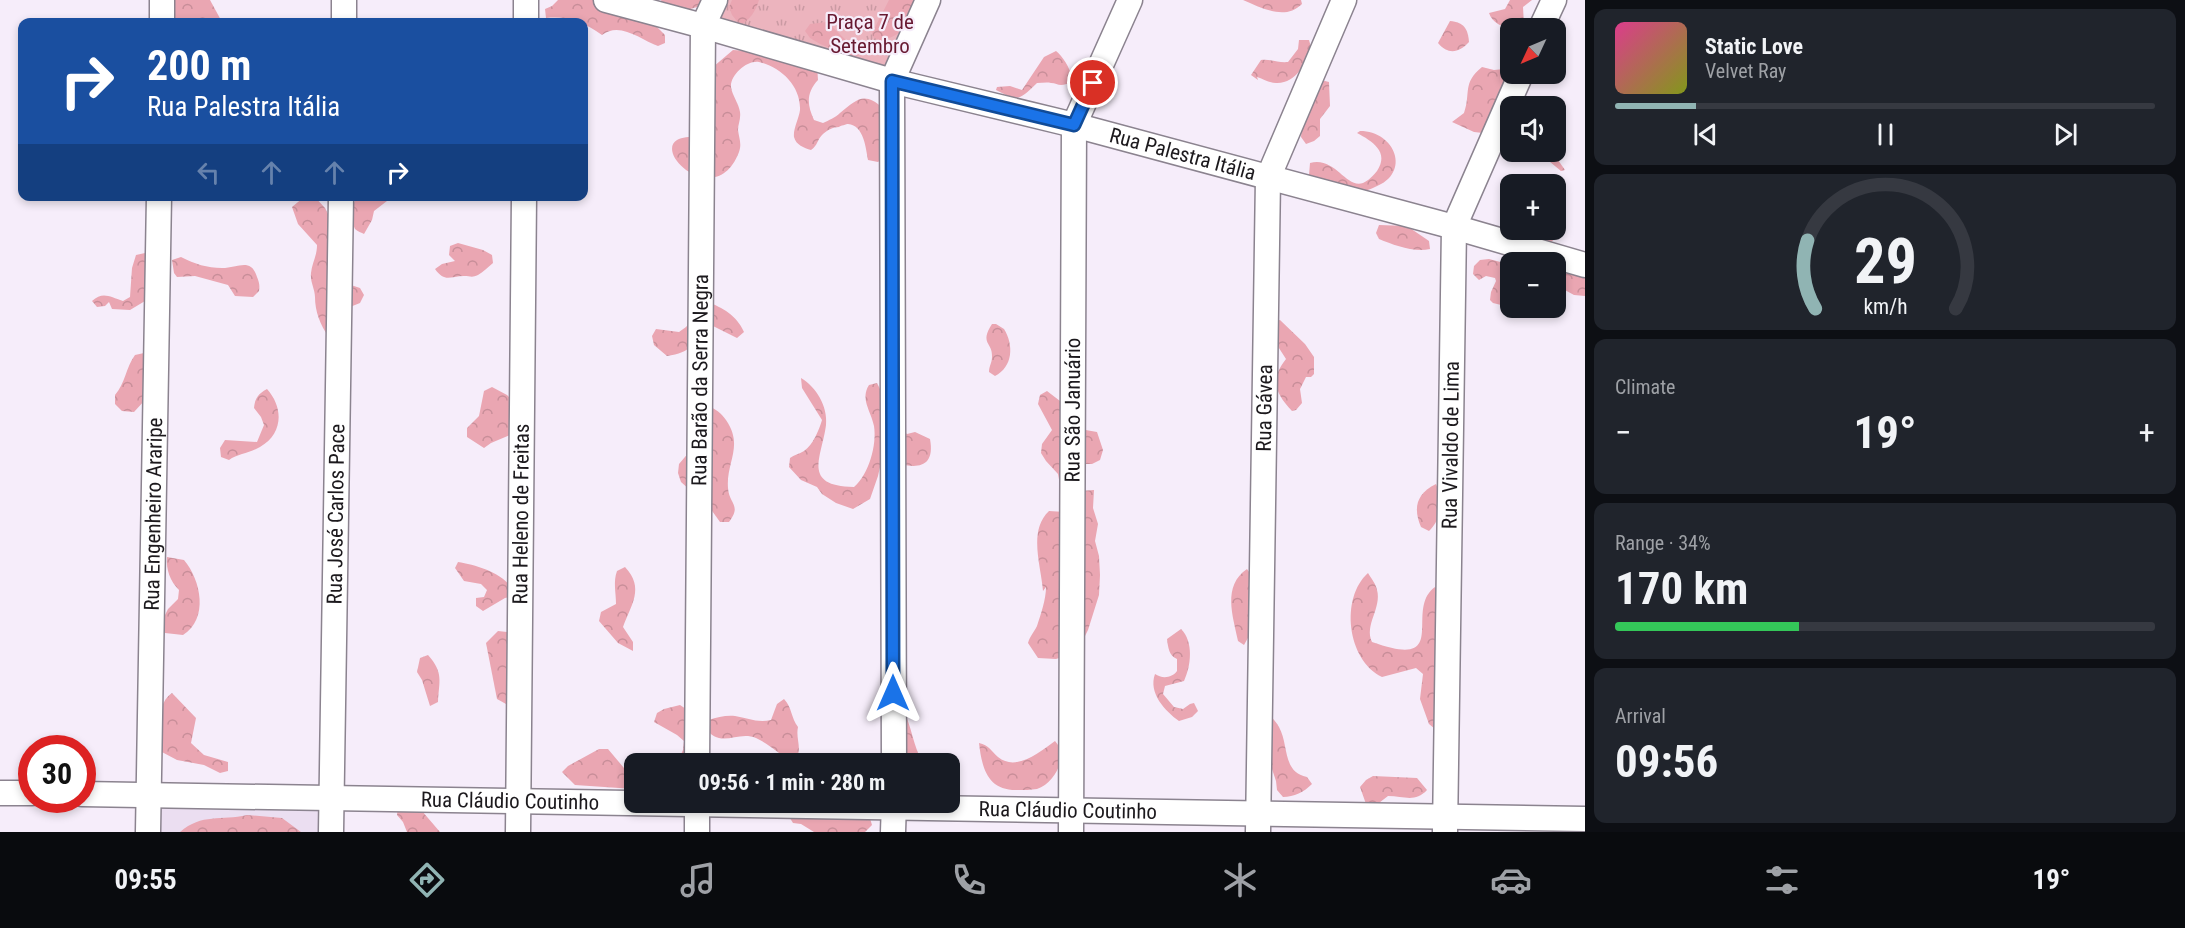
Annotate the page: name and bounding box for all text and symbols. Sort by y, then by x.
park label: Praça 7 de Setembro [826,10,914,58]
north arrow [1500,18,1566,84]
map controls [1500,18,1566,318]
text: Static Love [1705,34,1803,59]
text: 200 m [147,41,252,90]
icon: right [48,42,126,120]
pin [1067,57,1118,108]
text: Velvet Ray [1705,59,1786,83]
icon: arrive [1076,66,1109,99]
text: Rua Palestra Itália [147,91,340,123]
button: sound [1500,96,1566,162]
icon: previous [1689,118,1722,151]
icon: pause [1869,118,1902,151]
icon: next [2049,118,2082,151]
street label: Rua Palestra Itália [1107,123,1258,185]
icon: left [192,156,225,189]
icon: ahead [255,156,288,189]
icon: ahead [318,156,351,189]
icon: right [381,156,414,189]
button: + [1500,174,1566,240]
text: 29 [1853,225,1917,298]
button: − [1500,252,1566,318]
street label: Rua Barão da Serra Negra [687,274,713,486]
text: km/h [1863,294,1907,319]
street label: Rua São Januário [1060,337,1085,483]
street label: Rua Vivaldo de Lima [1437,361,1464,529]
street label: Rua Gávea [1252,364,1277,452]
text: Climate [1615,375,1675,399]
text: 19° [1854,406,1917,459]
text: − [1615,413,1632,452]
text: + [2139,413,2155,452]
street label: Rua Engenheiro Araripe [140,417,167,611]
street label: Rua José Carlos Pace [323,423,349,604]
street label: Rua Heleno de Freitas [508,423,534,605]
text: Range · 34% [1615,531,1711,555]
text: 170 km [1615,562,1748,615]
position arrow [861,661,925,725]
text: Arrival [1615,704,1666,728]
speed limit sign: 30 [18,735,96,813]
text: 09:56 [1615,735,1718,788]
text: 09:56 · 1 min · 280 m [699,770,885,795]
street label: Rua Cláudio Coutinho [421,788,599,815]
street label: Rua Cláudio Coutinho [979,797,1157,824]
icon: directions [406,859,448,901]
icon: music [677,859,719,901]
icon: phone [948,859,990,901]
icon: climate [1219,859,1261,901]
icon: car [1490,859,1532,901]
icon: filters [1761,859,1803,901]
text: 09:55 [115,864,177,896]
text: 19° [2033,864,2070,896]

